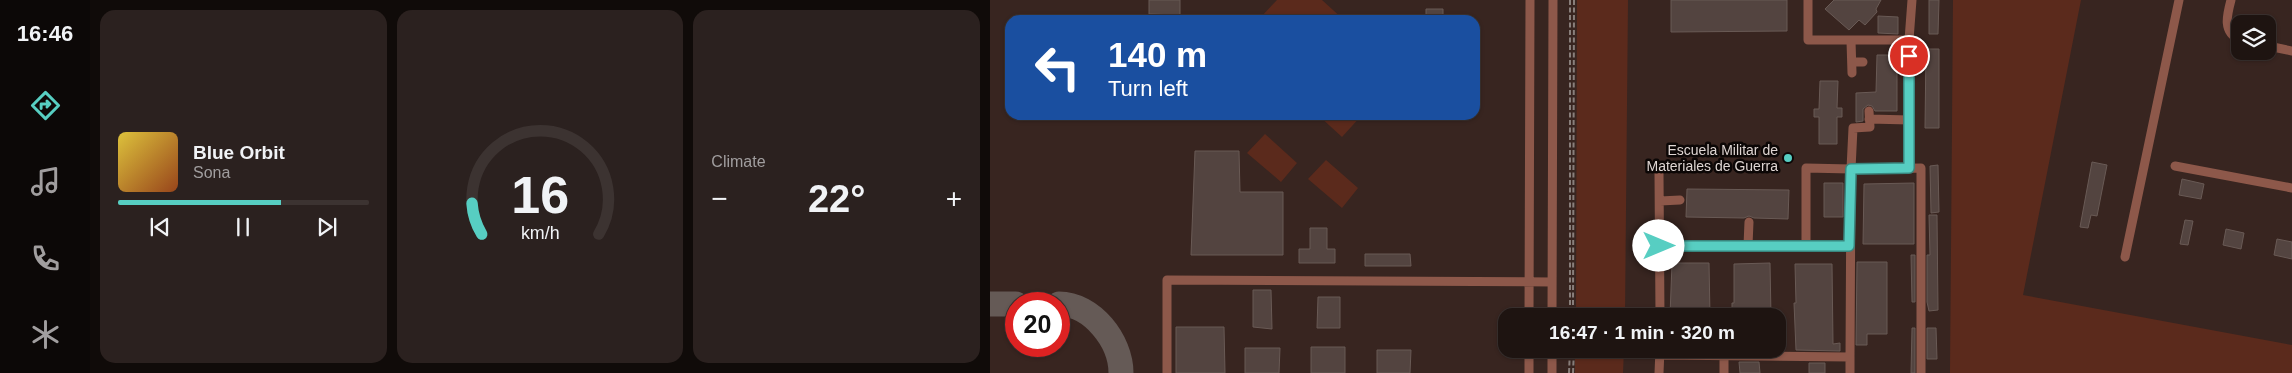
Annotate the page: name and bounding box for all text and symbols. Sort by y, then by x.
map controls [2231,15,2276,60]
button: layers [2231,15,2276,60]
text: 16:46 [17,21,73,46]
icon: left [1025,35,1090,100]
text: 140 m [1108,35,1207,74]
pin [1888,35,1930,77]
icon: arrive [1895,42,1923,70]
text: Turn left [1108,76,1188,101]
icon: directions [28,88,63,123]
text: Blue Orbit [193,142,285,163]
place label: Escuela Militar de Materiales de Guerra [1646,142,1778,174]
marker: Escuela Militar de Materiales de Guerra [1782,152,1794,164]
text: Climate [711,153,766,170]
icon: music [28,164,63,199]
text: Sona [193,164,230,181]
text: 16 [511,166,569,224]
text: 22° [808,178,865,220]
text: − [711,183,728,214]
text: + [946,183,962,214]
icon: previous [146,213,174,241]
icon: pause [229,213,257,241]
icon: next [313,213,341,241]
position arrow [1632,219,1684,271]
text: km/h [521,223,559,243]
icon: phone [28,241,63,276]
speed limit sign: 20 [1005,292,1070,357]
icon: climate [28,317,63,352]
text: 16:47 · 1 min · 320 m [1549,322,1735,343]

